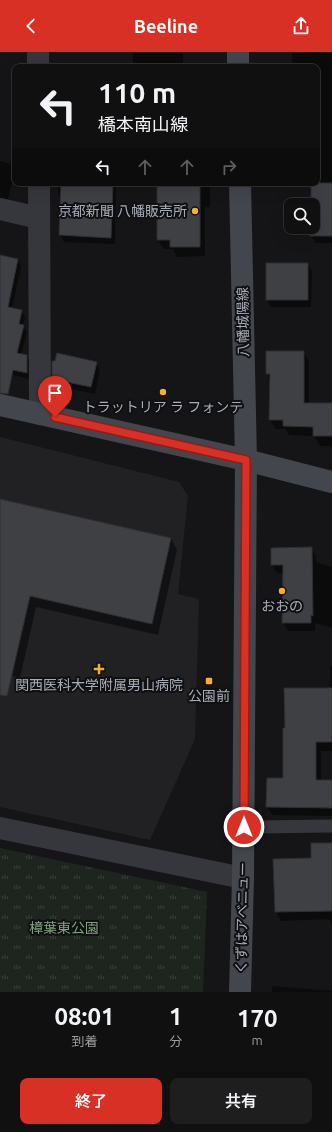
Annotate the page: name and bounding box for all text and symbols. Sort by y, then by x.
icon: back [20,15,42,37]
icon: share [290,15,312,37]
text: Beeline [134,16,198,36]
text: 110 m [98,77,176,108]
icon: left [32,80,84,132]
text: 橋本南山線 [98,114,188,134]
icon: left [92,156,114,178]
icon: ahead [134,156,156,178]
icon: ahead [176,156,198,178]
icon: right [218,156,240,178]
map controls [284,198,320,234]
button: search [284,198,320,234]
place label: 京都新聞 八幡販売所 [58,203,187,219]
marker: 京都新聞 八幡販売所 [190,206,200,216]
street label: 八幡城陽線 [234,287,252,357]
pin [38,376,72,417]
icon: arrive [44,382,66,404]
marker: トラットリア ラ フォンテ [158,387,168,397]
place label: トラットリア ラ フォンテ [83,399,243,415]
marker: おおの [277,586,287,596]
place label: おおの [261,598,303,614]
marker: 関西医科大学附属男山病院 [93,663,105,675]
marker: 公園前 [204,676,214,686]
place label: 関西医科大学附属男山病院 [15,677,183,693]
place label: 公園前 [188,688,230,704]
position arrow [223,806,265,848]
street label: くずはアベニュー [233,862,251,974]
park label: 樟葉東公園 [29,920,99,936]
text: 08:01 [54,1003,115,1030]
text: 1 [169,1003,182,1030]
text: 170 [237,1005,278,1032]
text: m [252,1033,263,1047]
text: 到着 [71,1034,97,1048]
text: 分 [169,1034,182,1048]
button: 終了 [20,1078,162,1124]
button: 共有 [170,1078,312,1124]

